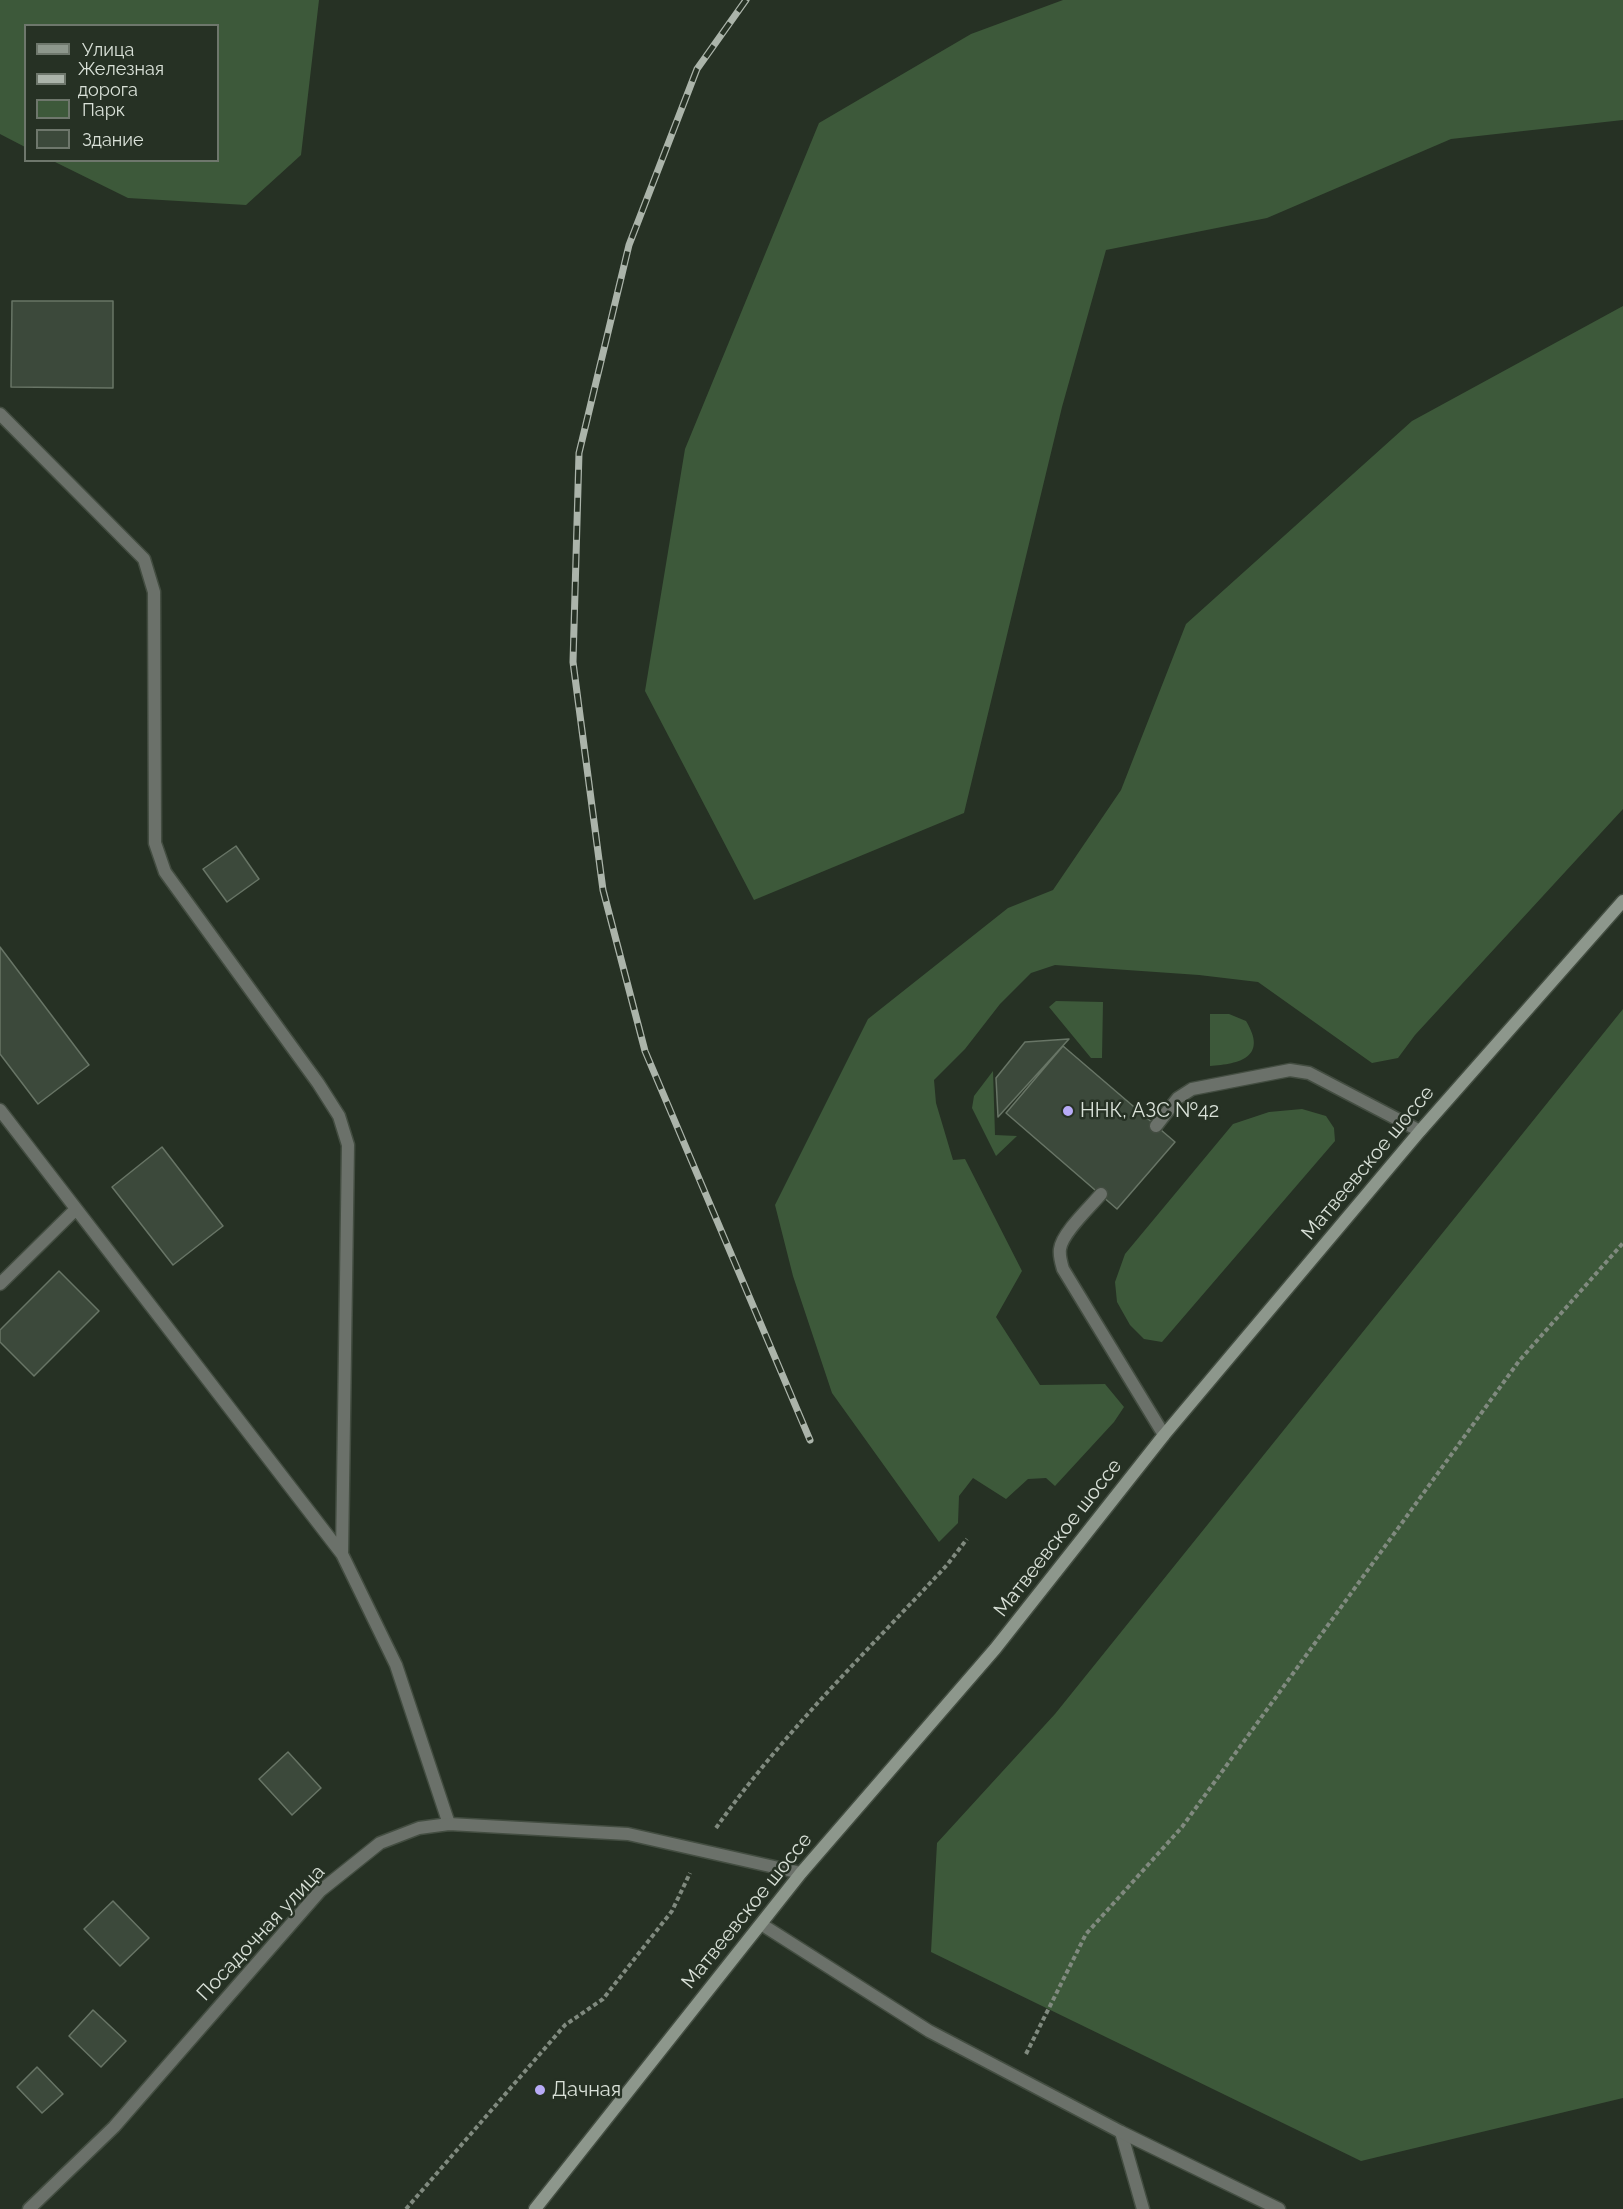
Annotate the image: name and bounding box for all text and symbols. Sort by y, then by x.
legend [24,24,219,162]
text: Улица [82,39,134,60]
text: Железная дорога [78,58,164,100]
text: Парк [82,99,125,120]
text: Здание [82,129,144,150]
street label: Матвеевское шоссе [1297,1081,1439,1245]
place label: ННК, АЗС №42 [1080,1099,1219,1123]
marker: ННК, АЗС №42 [1061,1104,1075,1118]
street label: Матвеевское шоссе [989,1454,1127,1622]
street label: Матвеевское шоссе [677,1828,817,1994]
street label: Посадочная улица [192,1860,330,2006]
place label: Дачная [552,2078,621,2102]
marker: Дачная [533,2083,547,2097]

